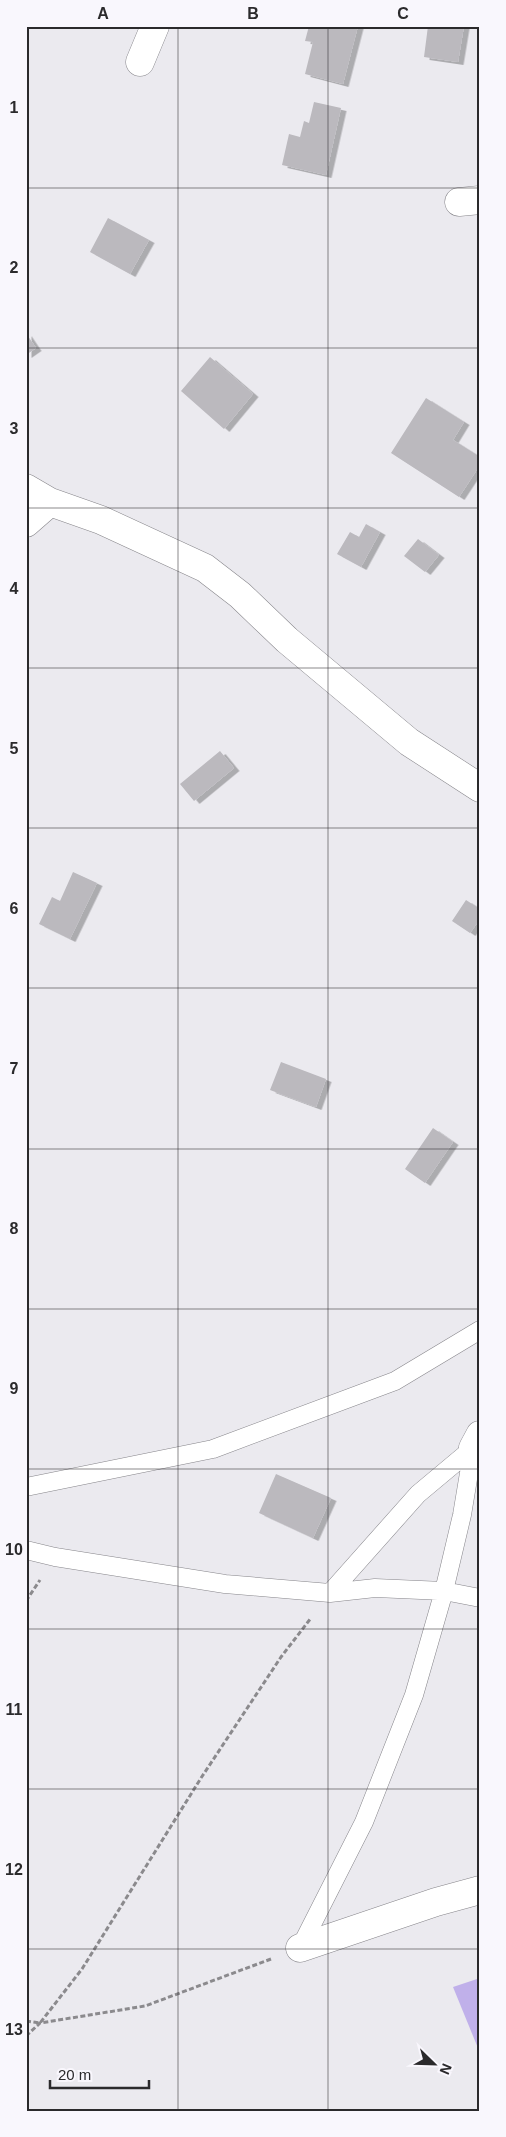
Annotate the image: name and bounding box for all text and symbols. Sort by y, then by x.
text: A [97,5,109,22]
text: B [247,5,259,22]
text: C [397,5,409,22]
text: 1 [10,99,19,116]
text: 2 [10,259,19,276]
text: 3 [10,420,19,437]
text: 4 [10,580,19,597]
text: 5 [10,740,19,757]
text: 6 [10,900,19,917]
text: 7 [10,1060,19,1077]
text: 8 [10,1220,19,1237]
text: 9 [10,1380,19,1397]
text: 10 [5,1541,23,1558]
text: 11 [6,1701,23,1718]
text: 12 [5,1861,23,1878]
text: 13 [5,2021,23,2038]
north arrow [408,2040,458,2090]
scale bar [50,2057,149,2089]
text: N [437,2061,455,2077]
text: 20 m [58,2066,91,2083]

